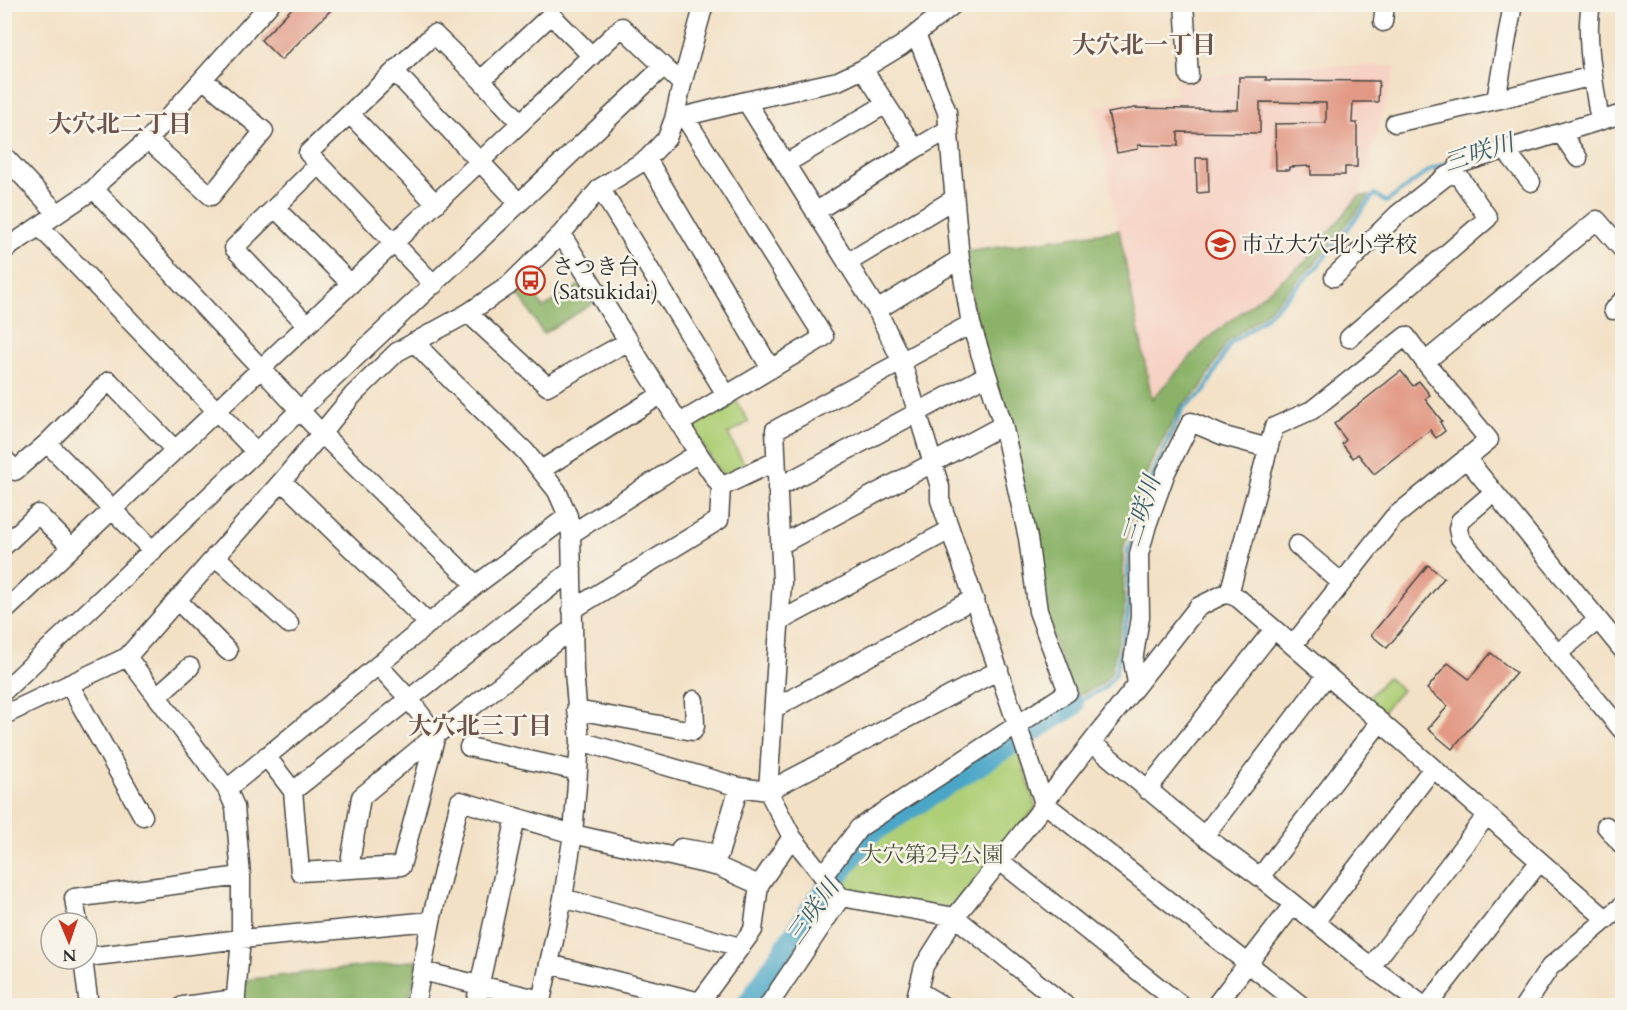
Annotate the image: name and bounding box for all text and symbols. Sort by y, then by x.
district label: 大穴北一丁目 [1072,29,1216,62]
district label: 大穴北二丁目 [48,108,192,141]
water label: 三咲川 [1440,125,1521,180]
school or university icon: 市立大穴北小学校 [1204,229,1236,261]
place label: 市立大穴北小学校 [1241,230,1417,260]
place label: さつき台 (Satsukidai) [552,252,658,307]
bus stop icon: さつき台 (Satsukidai) [515,264,547,296]
water label: 三咲川 [1115,469,1170,550]
district label: 大穴北三丁目 [408,710,552,743]
park label: 大穴第2号公園 [860,840,1004,870]
water label: 三咲川 [779,871,849,951]
north arrow [39,911,99,971]
text: N [62,944,77,966]

